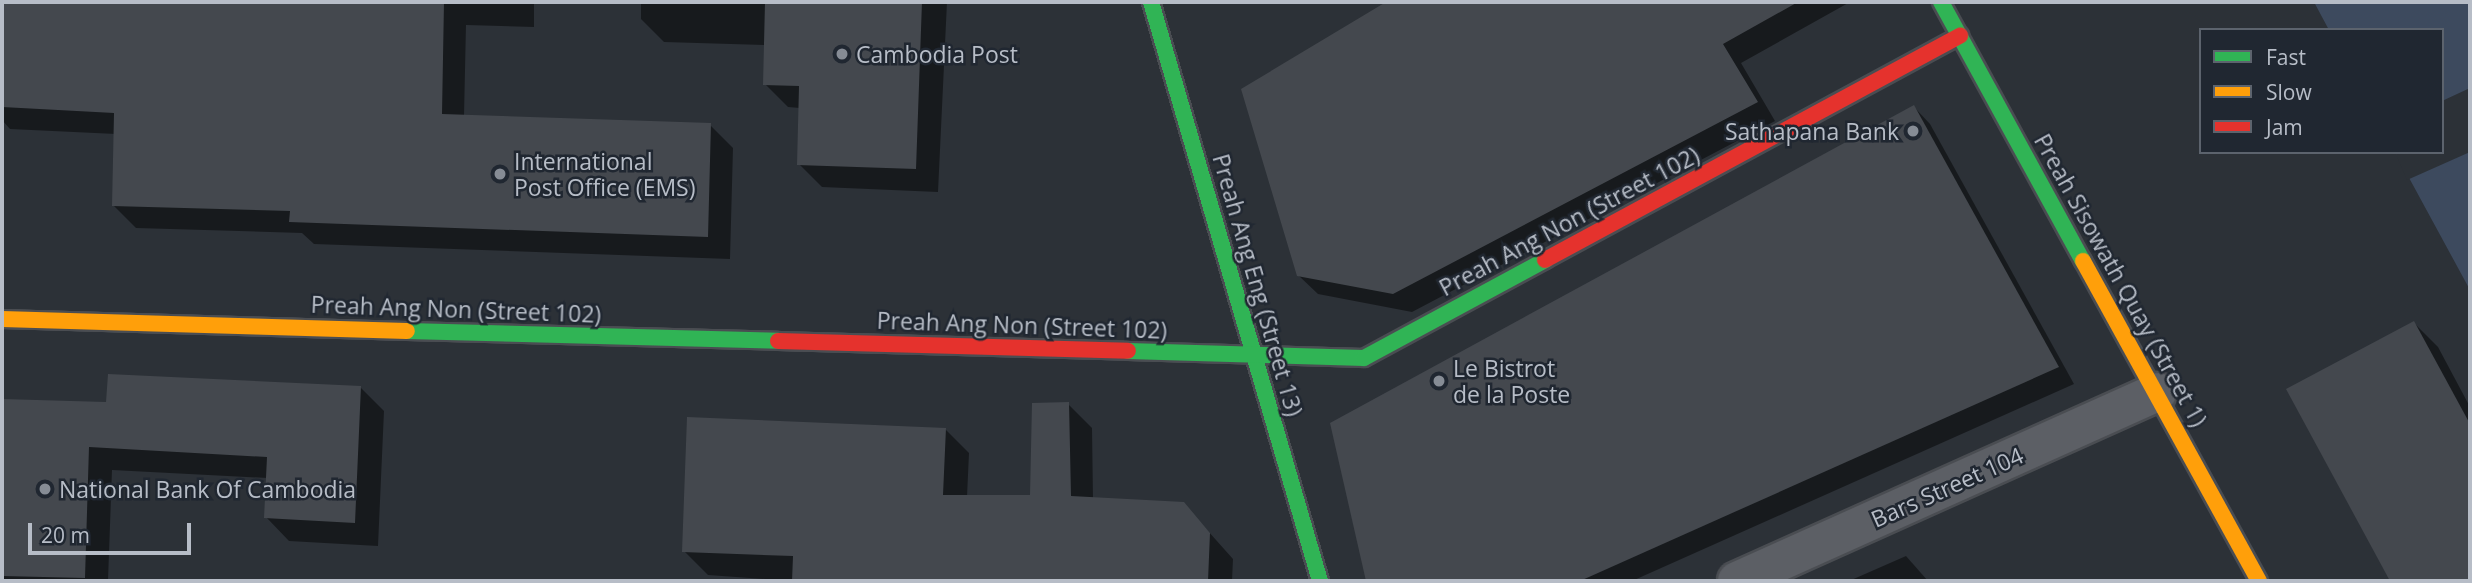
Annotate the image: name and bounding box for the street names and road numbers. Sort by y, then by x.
street label: Preah Sisowath Quay (Street 1) [2029,129,2213,431]
street label: Preah Ang Non (Street 102) [1434,141,1704,301]
street label: Preah Ang Eng (Street 13) [1207,151,1309,419]
street label: Preah Ang Non (Street 102) [310,290,602,328]
street label: Preah Ang Non (Street 102) [876,306,1168,344]
street label: Bars Street 104 [1867,441,2027,533]

